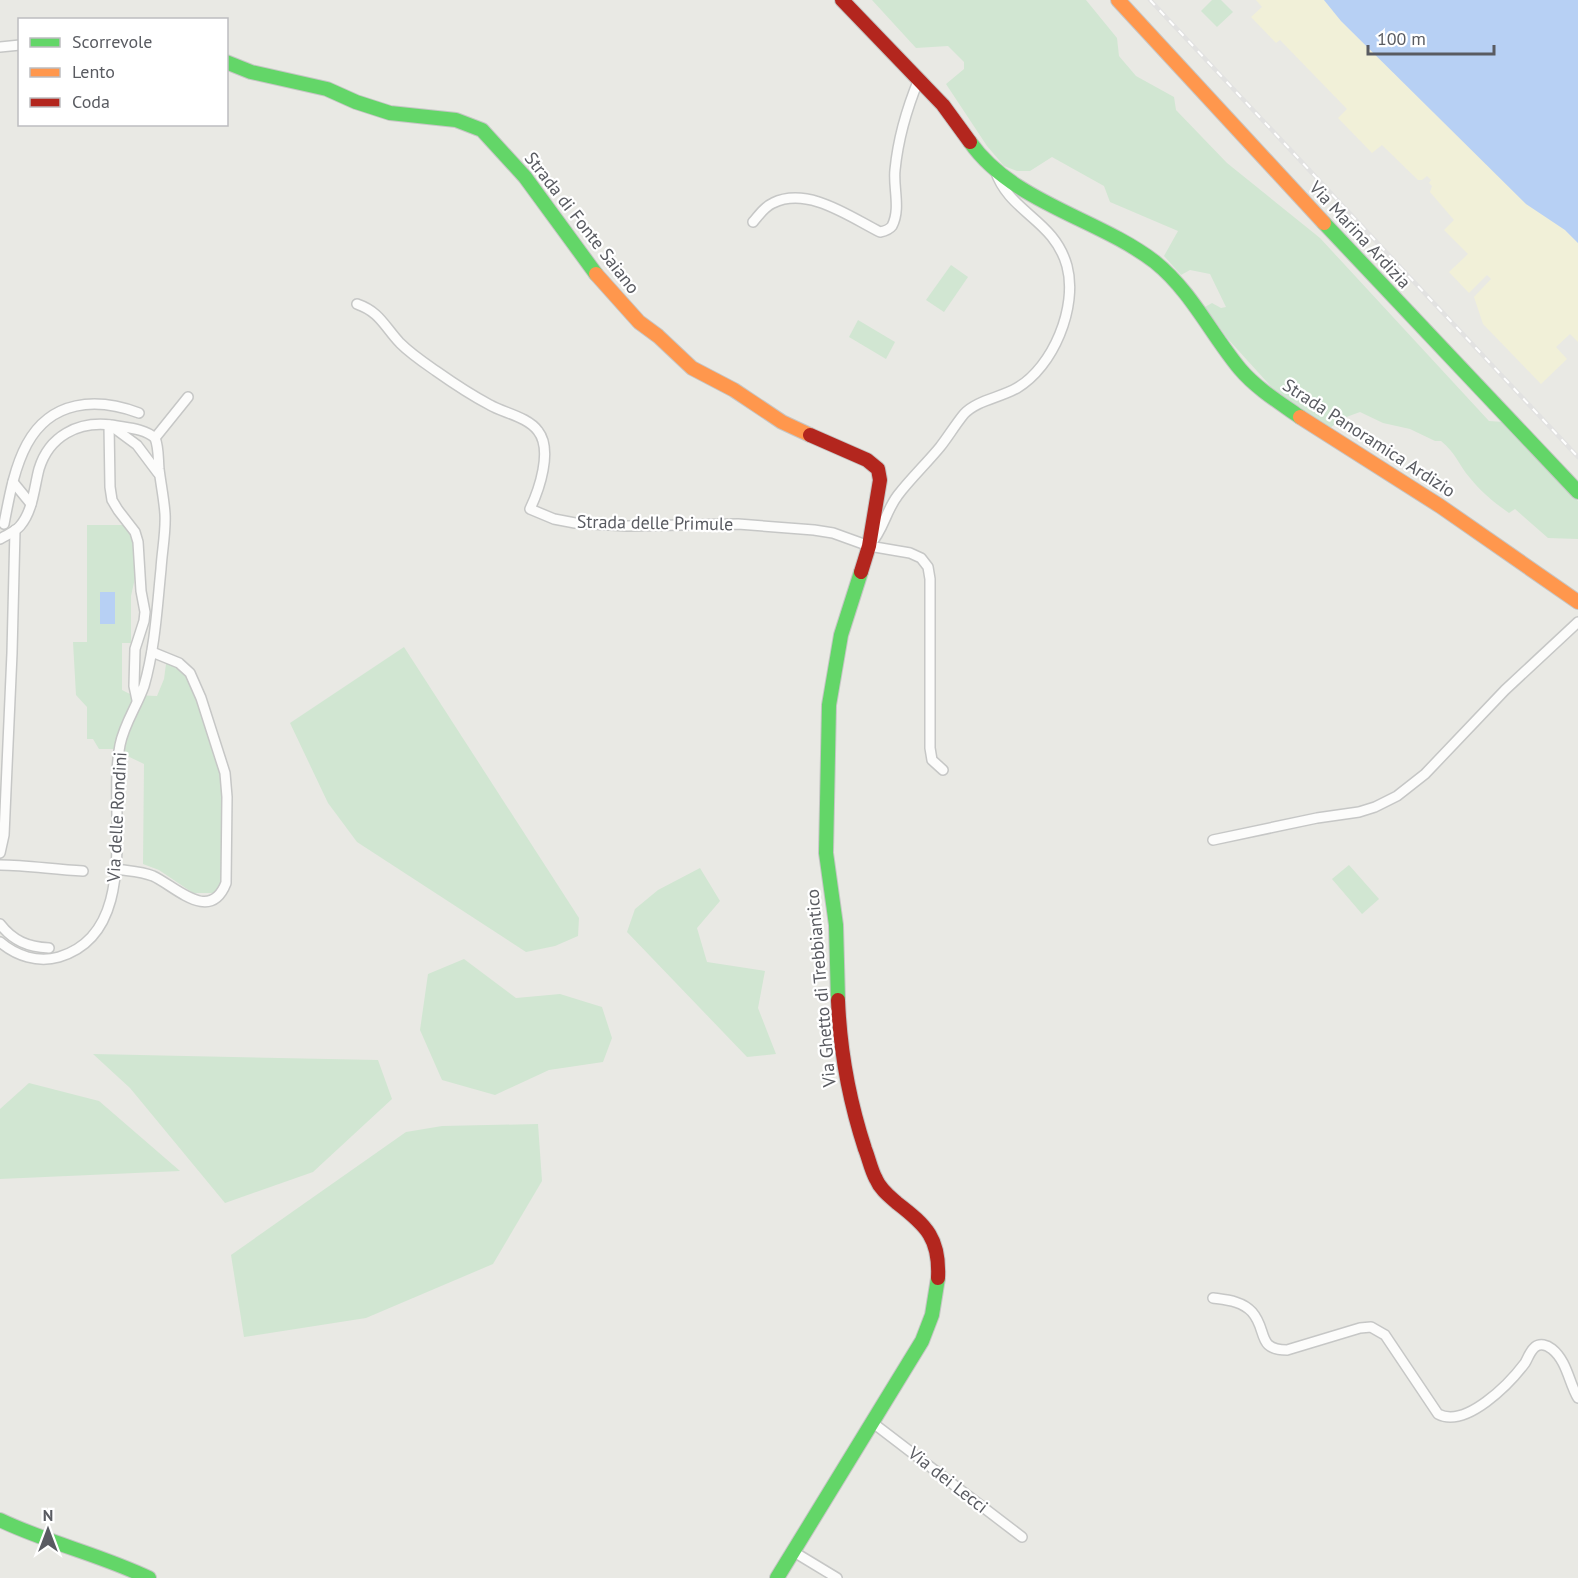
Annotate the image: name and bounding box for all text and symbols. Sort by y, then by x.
legend [18,18,228,126]
scale bar [1368,18,1494,56]
text: 100 m [1377,27,1426,50]
text: Scorrevole [72,30,152,53]
text: Lento [72,60,115,83]
text: Coda [72,90,110,113]
street label: Strada di Fonte Saiano [520,147,645,298]
street label: Via Marina Ardizia [1304,175,1416,293]
street label: Strada Panoramica Ardizio [1279,373,1460,502]
street label: Strada delle Primule [577,510,733,535]
street label: Via delle Rondini [102,751,131,884]
street label: Via Ghetto di Trebbiantico [800,888,841,1089]
street label: Via dei Lecci [903,1441,993,1518]
north arrow [18,1500,78,1560]
text: N [43,1505,53,1525]

